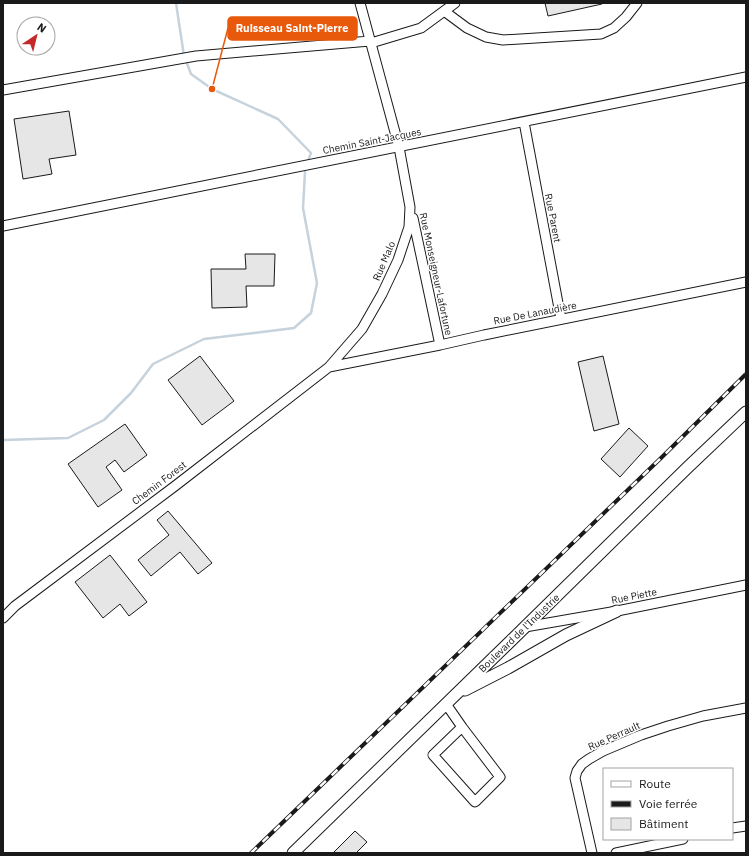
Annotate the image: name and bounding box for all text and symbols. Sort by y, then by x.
north arrow [16,16,56,56]
callout: Ruisseau Saint-Pierre [228,17,357,40]
text: N [34,20,49,36]
text: Ruisseau Saint-Pierre [236,21,348,35]
street label: Chemin Saint-Jacques [322,125,423,157]
street label: Rue Parent [542,192,564,244]
street label: Rue Monseigneur-Lafortune [417,212,455,337]
street label: Rue Malo [370,239,398,283]
street label: Rue De Lanaudière [492,298,578,327]
street label: Chemin Forest [129,458,189,508]
street label: Rue Piette [610,585,658,607]
street label: Boulevard de l'Industrie [476,591,563,675]
street label: Rue Perrault [586,719,643,753]
legend [603,768,733,840]
text: Route [639,776,671,791]
text: Voie ferrée [639,796,698,811]
text: Bâtiment [639,816,689,831]

